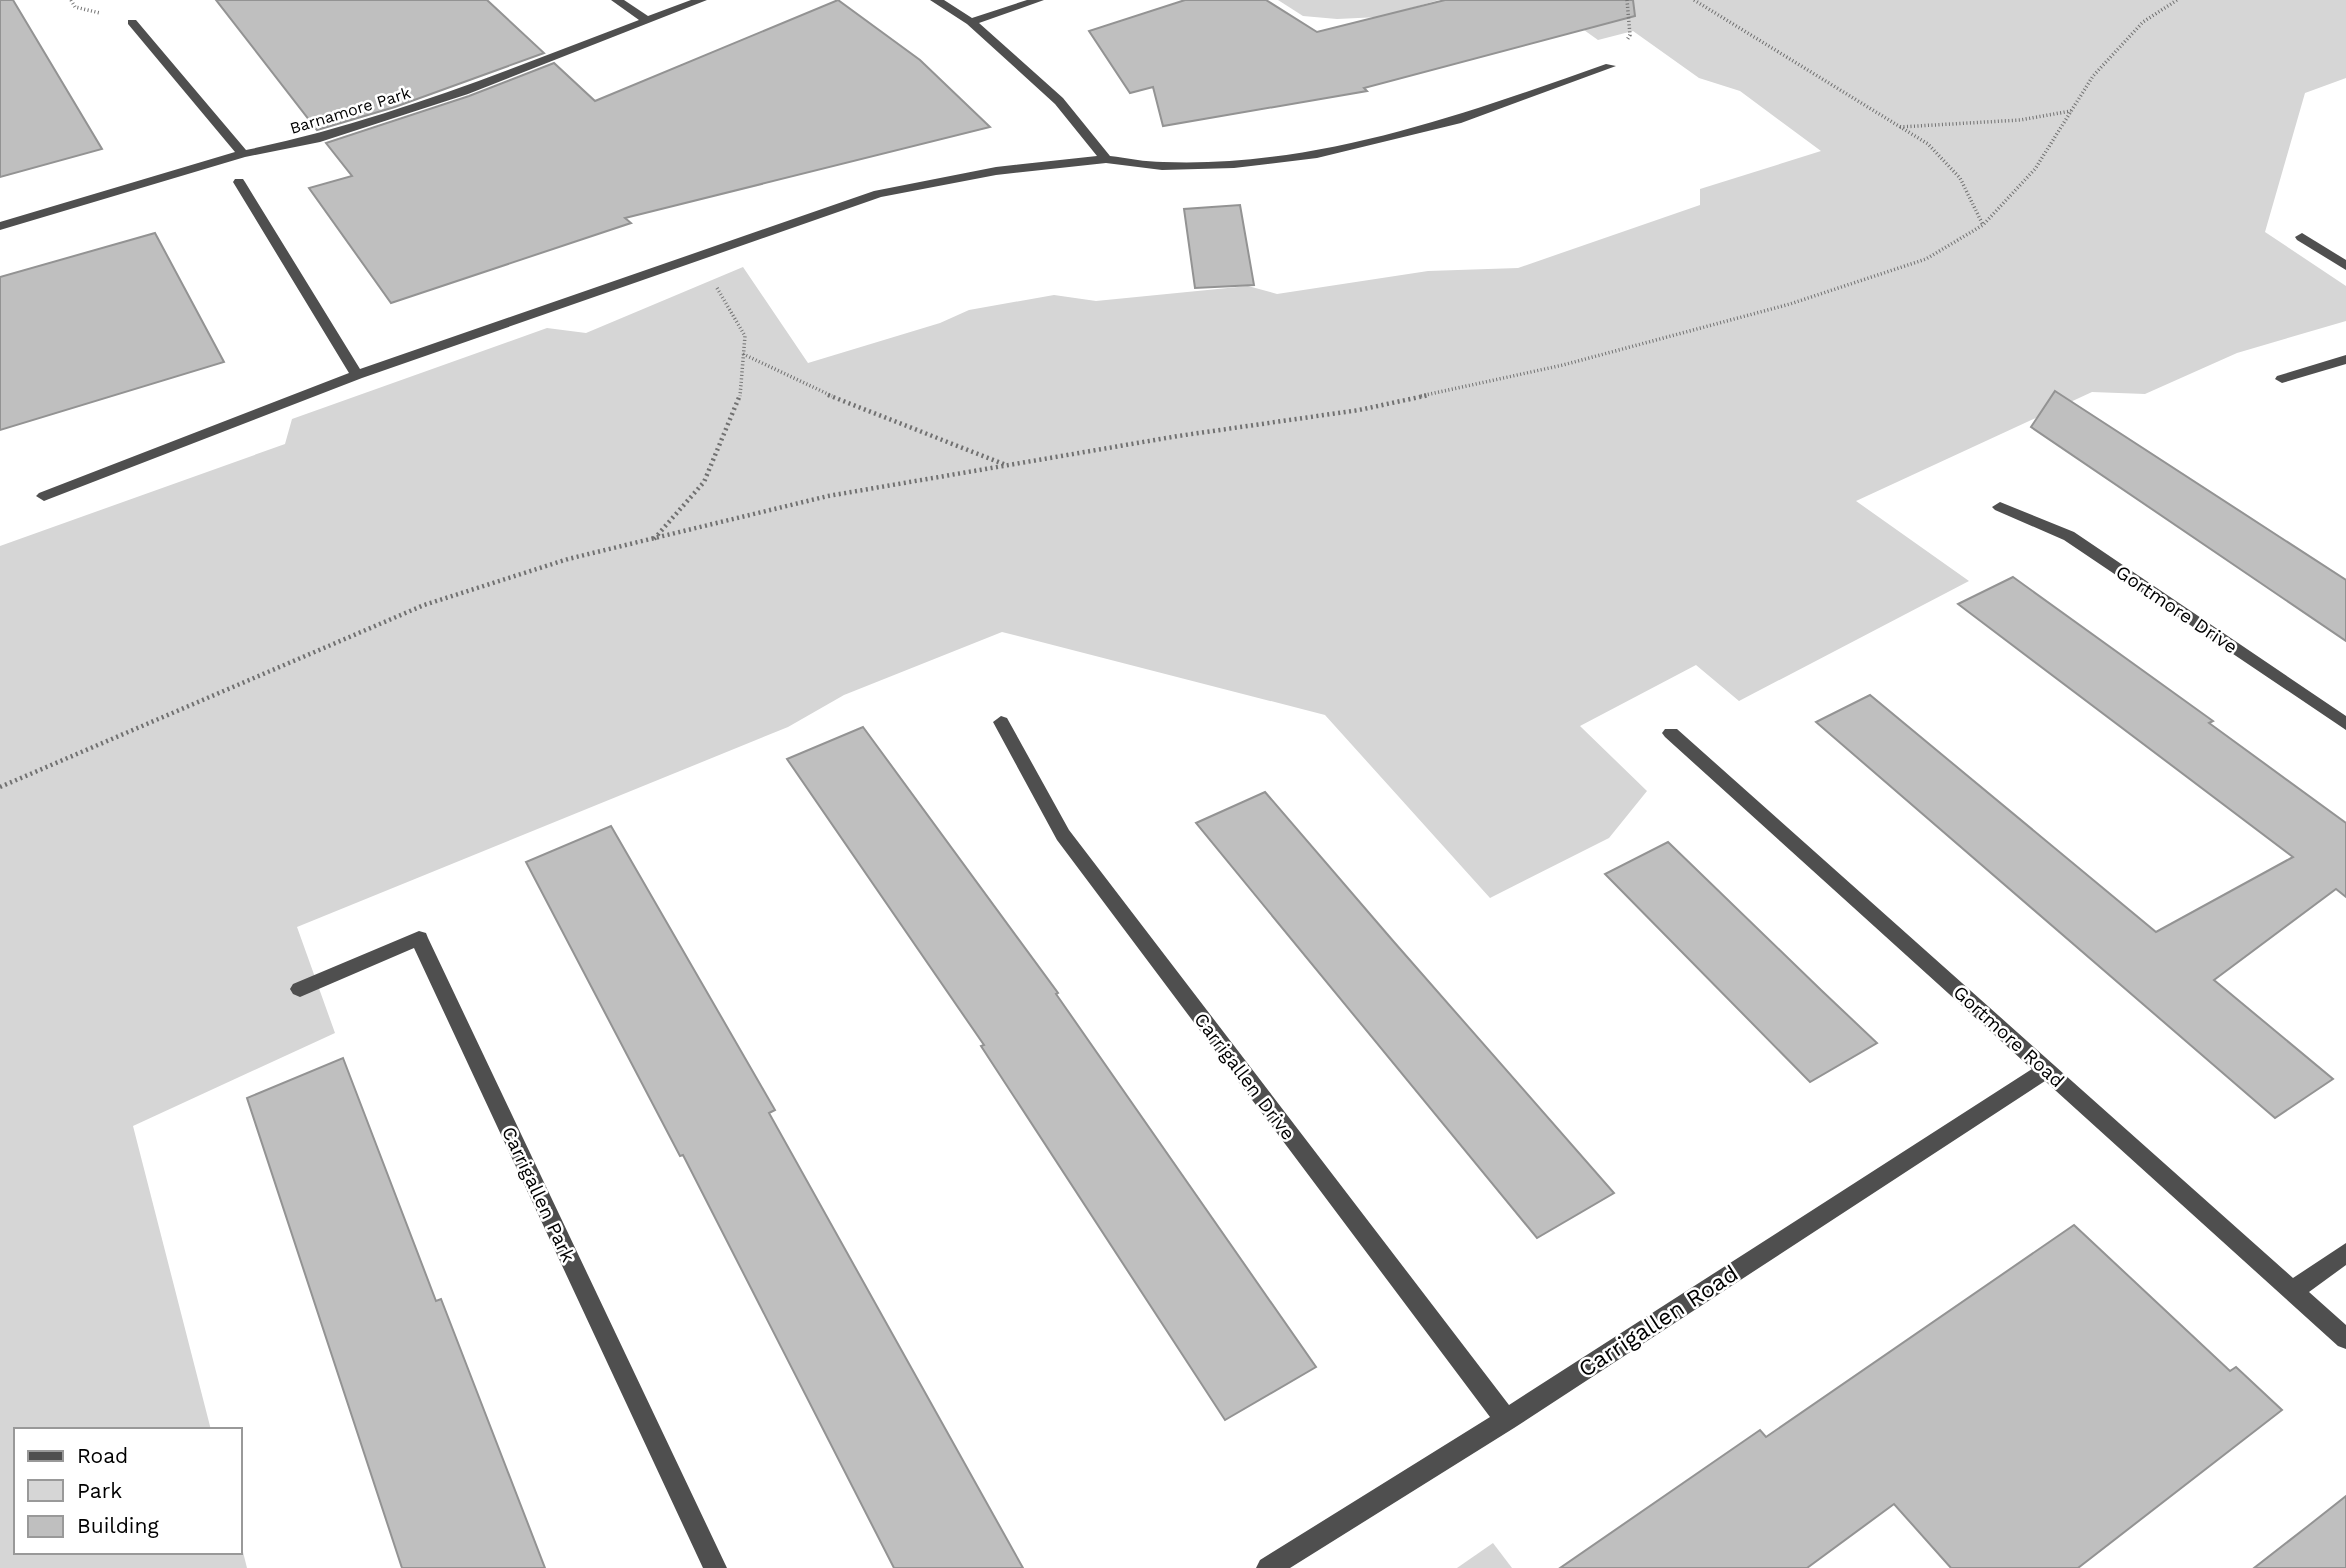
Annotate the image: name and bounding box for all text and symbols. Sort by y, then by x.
street label: Barnamore Park [287,83,413,138]
street label: Gortmore Drive [2111,560,2242,659]
street label: Gortmore Road [1949,981,2069,1092]
street label: Carrigallen Drive [1189,1008,1300,1144]
street label: Carrigallen Park [497,1123,580,1266]
street label: Carrigallen Road [1574,1260,1743,1383]
legend [14,1428,242,1554]
text: Road [77,1443,128,1468]
text: Park [77,1478,122,1503]
text: Building [77,1513,159,1538]

